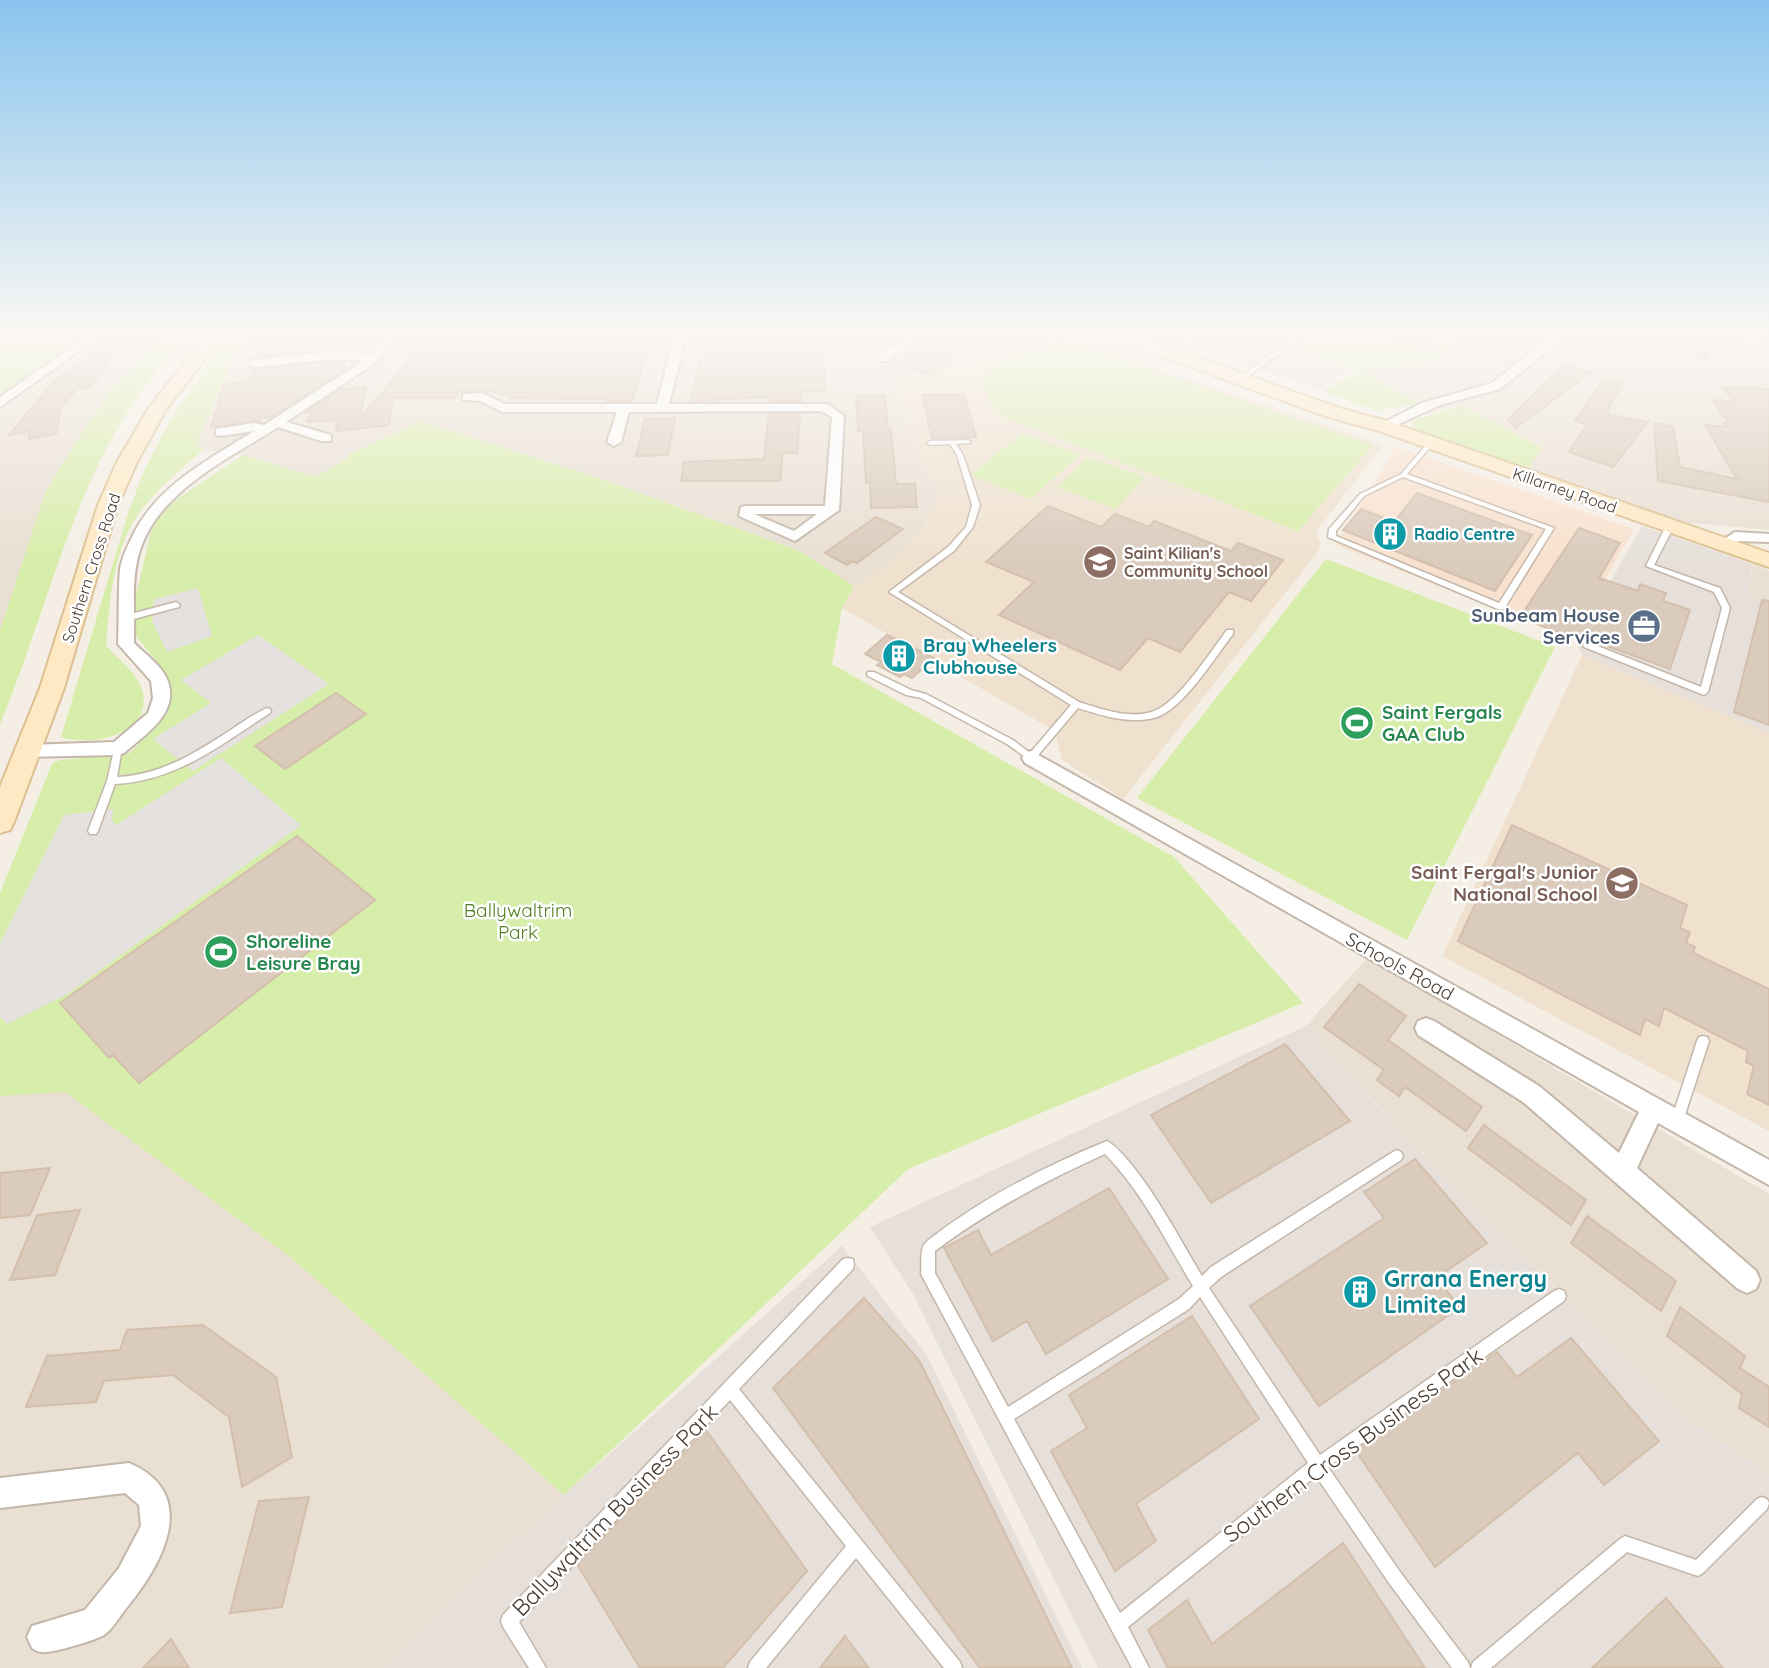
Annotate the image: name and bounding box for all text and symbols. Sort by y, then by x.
street label: Killarney Road [1510,463,1620,517]
street label: Southern Cross Road [57,491,125,645]
building icon: Radio Centre [1371,515,1409,553]
place label: Radio Centre [1414,524,1515,544]
school or university icon: Saint Kilian's Community School [1081,543,1119,581]
place label: Saint Kilian's Community School [1124,543,1268,581]
place label: Sunbeam House Services [1471,603,1620,649]
office icon: Sunbeam House Services [1625,607,1663,645]
place label: Bray Wheelers Clubhouse [923,633,1057,679]
building icon: Bray Wheelers Clubhouse [880,637,918,675]
place label: Saint Fergals GAA Club [1382,700,1502,746]
sports icon: Saint Fergals GAA Club [1338,704,1376,742]
place label: Saint Fergal's Junior National School [1411,860,1598,906]
school or university icon: Saint Fergal's Junior National School [1603,864,1641,902]
park label: Ballywaltrim Park [464,898,572,944]
street label: Schools Road [1342,926,1458,1006]
place label: Shoreline Leisure Bray [246,929,361,975]
sports icon: Shoreline Leisure Bray [202,933,240,971]
place label: Grrana Energy Limited [1384,1264,1547,1319]
building icon: Grrana Energy Limited [1341,1273,1379,1311]
street label: Southern Cross Business Park [1217,1341,1488,1549]
street label: Ballywaltrim Business Park [505,1397,724,1622]

